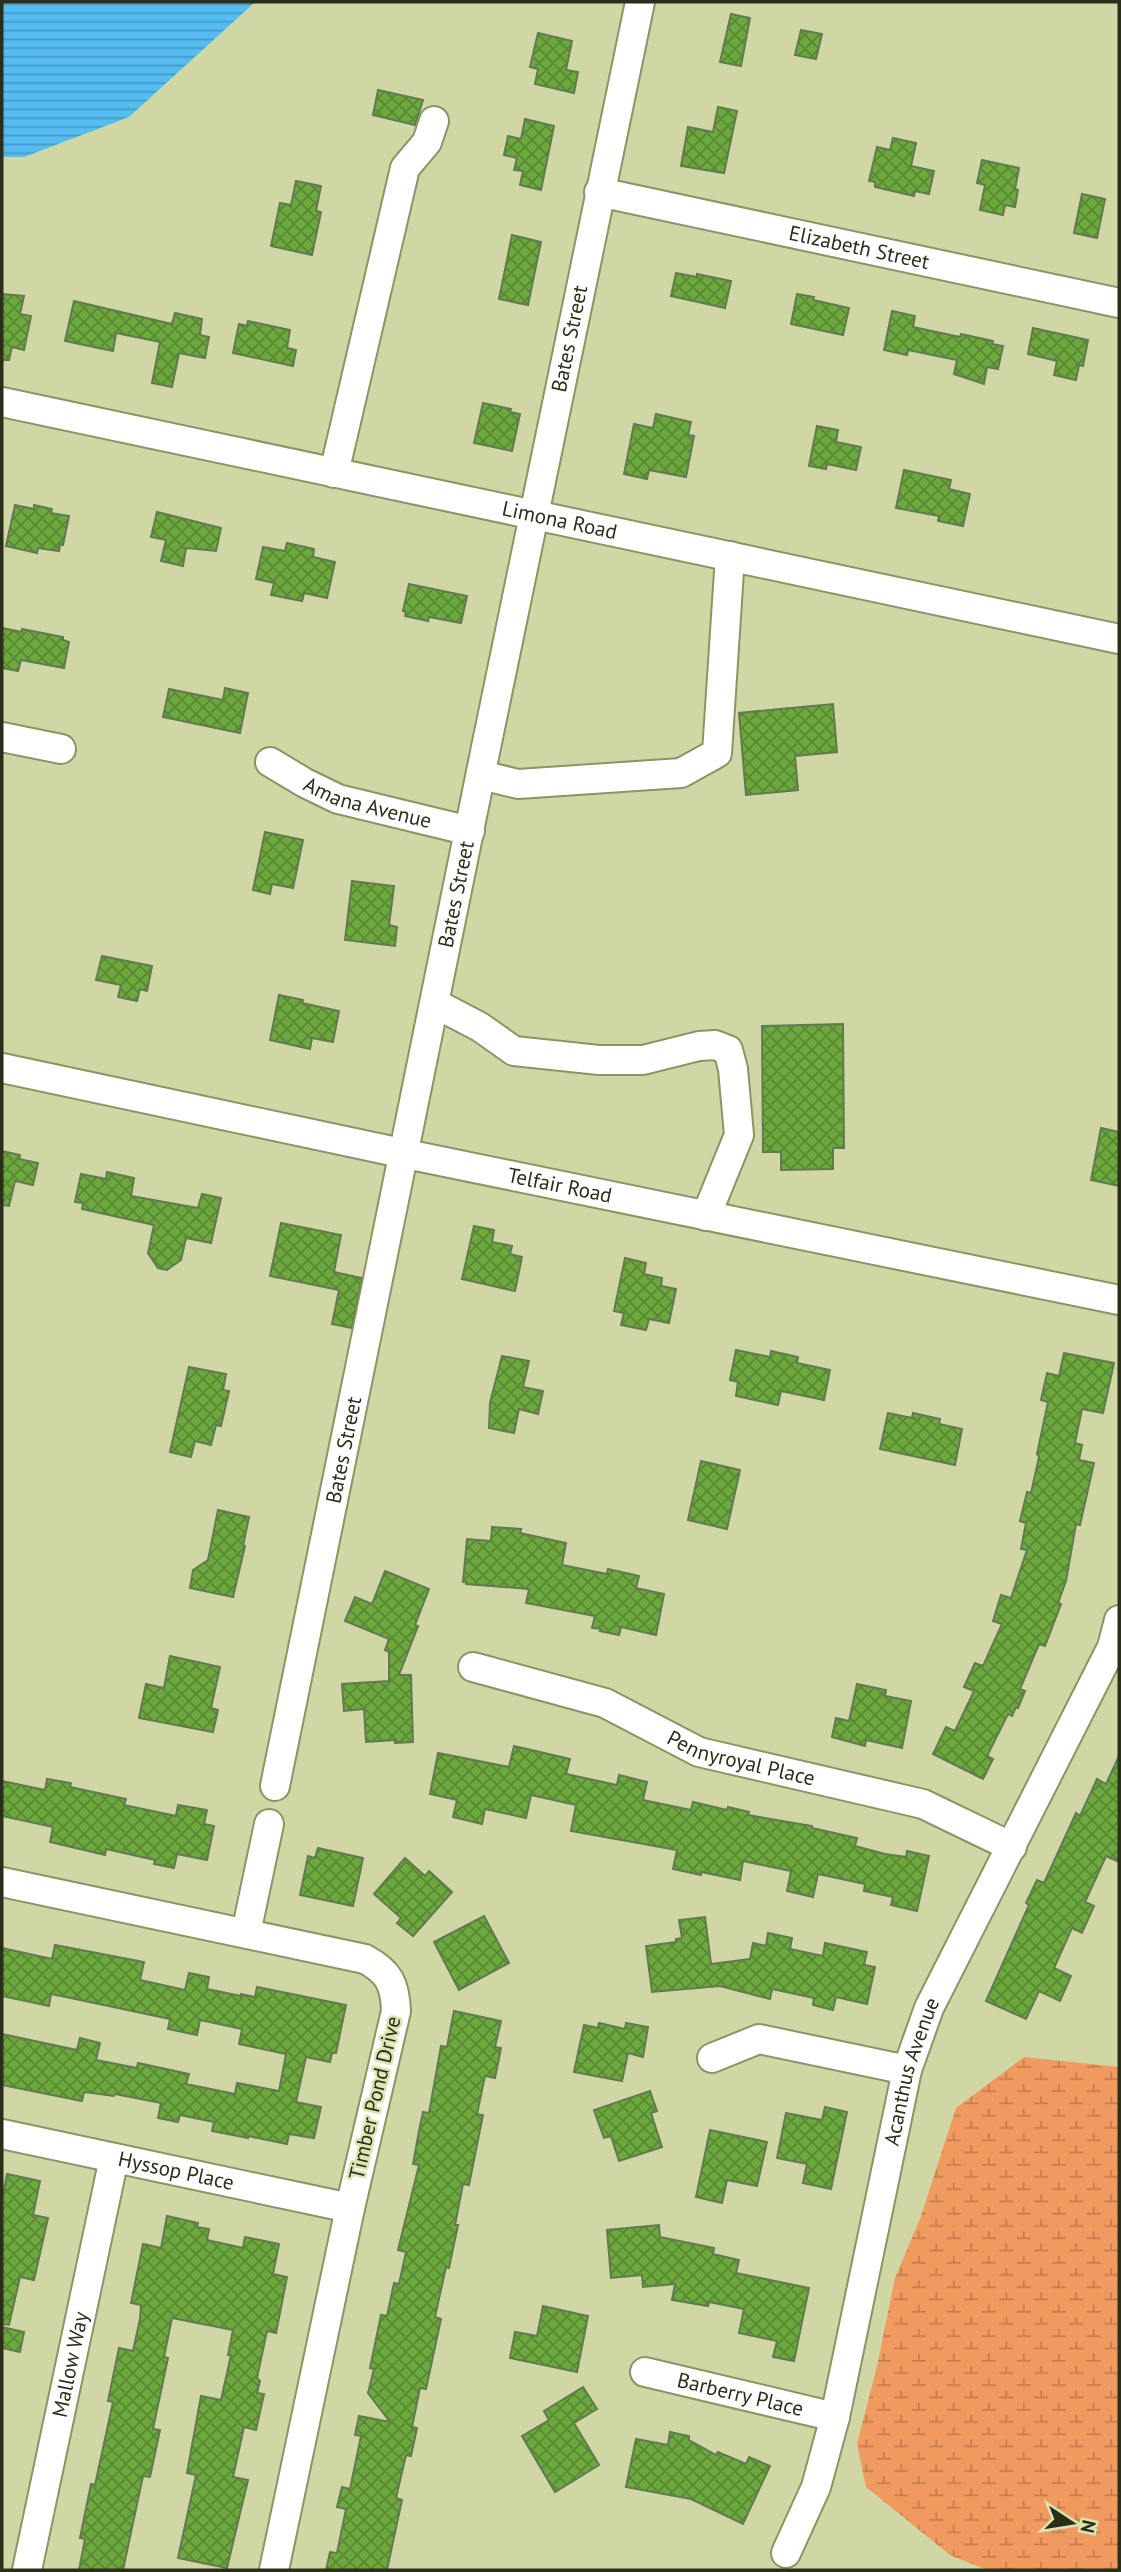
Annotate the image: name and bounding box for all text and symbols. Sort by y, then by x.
street label: Elizabeth Street [787,219,932,275]
street label: Bates Street [545,283,593,394]
street label: Limona Road [500,494,620,545]
street label: Amana Avenue [299,770,434,834]
street label: Bates Street [432,838,480,950]
street label: Telfair Road [505,1161,614,1209]
street label: Bates Street [319,1394,367,1506]
street label: Pennyroyal Place [663,1724,818,1791]
street label: Acanthus Avenue [878,1993,945,2148]
street label: Timber Pond Drive [343,2014,406,2182]
street label: Hyssop Place [116,2145,237,2196]
street label: Mallow Way [46,2309,94,2420]
street label: Barberry Place [675,2366,806,2422]
north arrow [1037,2488,1107,2558]
text: N [1076,2518,1102,2535]

